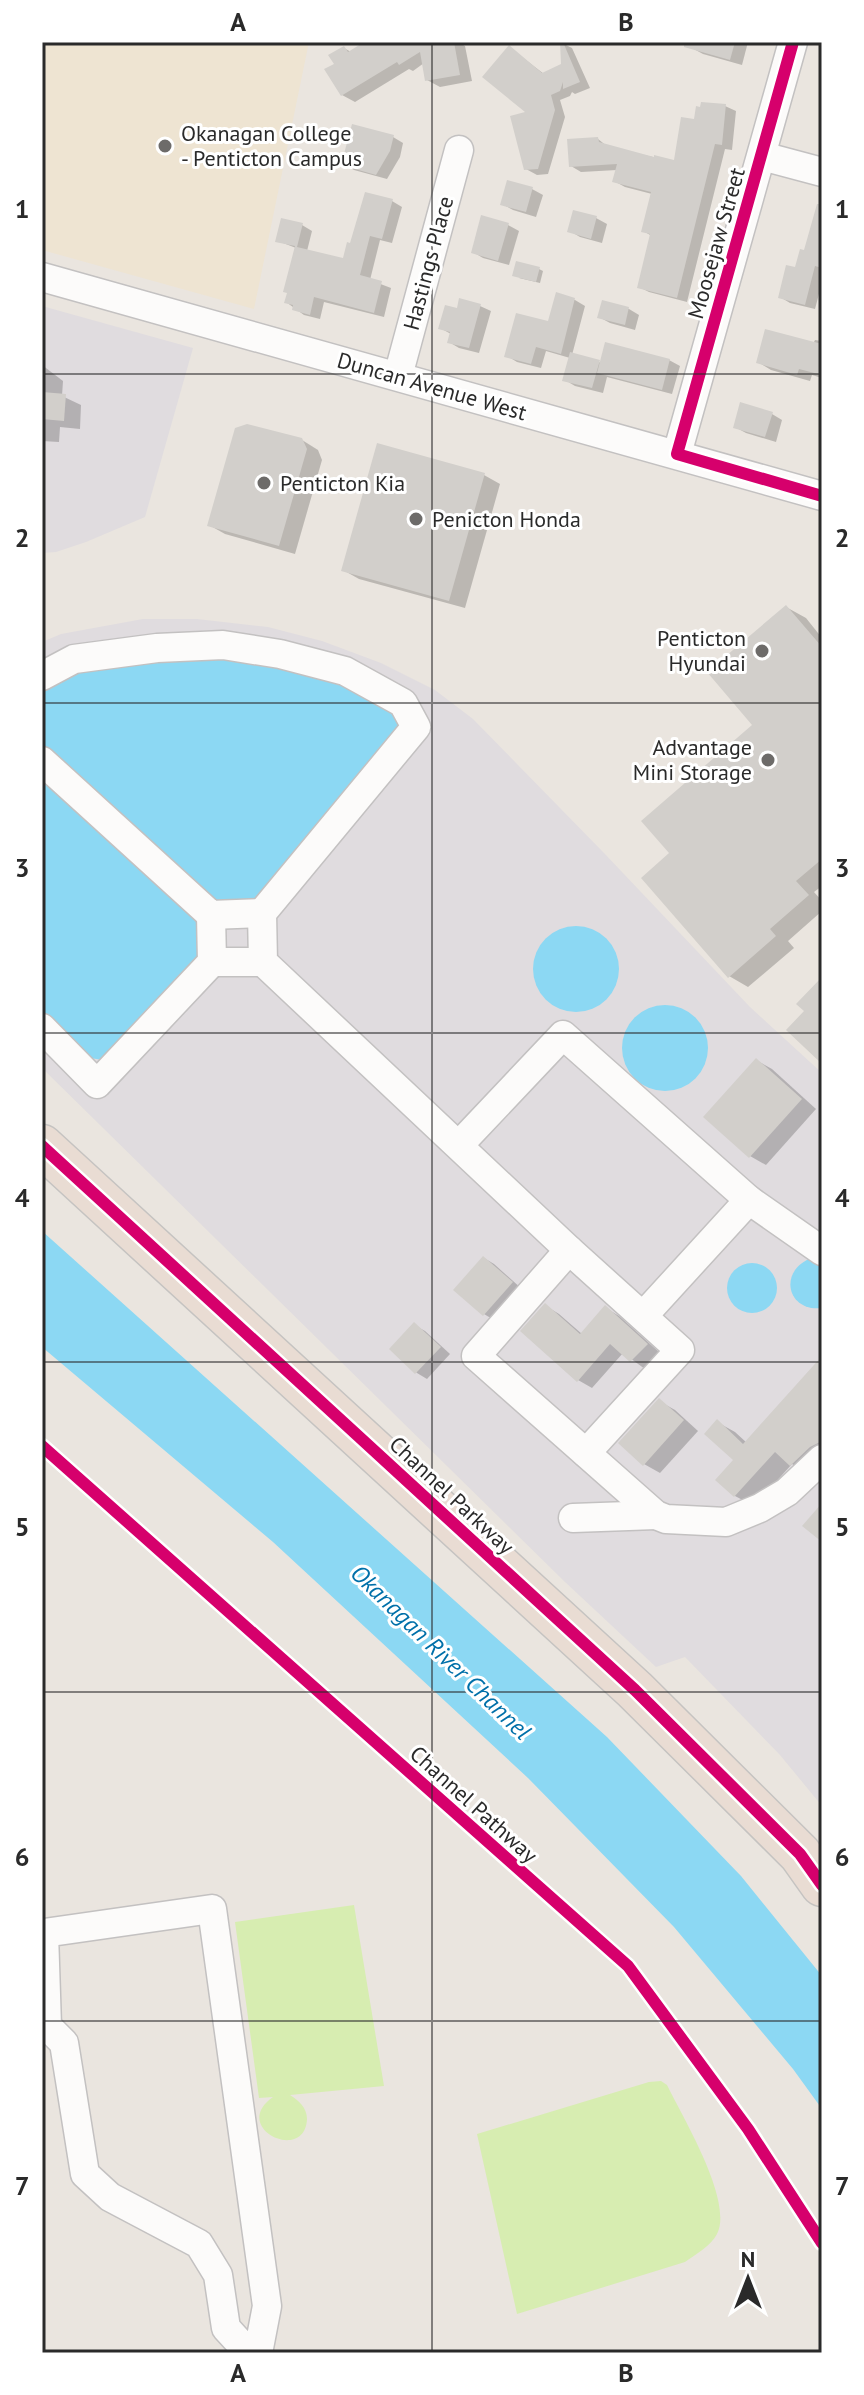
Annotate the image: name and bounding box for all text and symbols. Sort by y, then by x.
text: A [230,5,246,38]
text: B [618,5,634,38]
place label: Okanagan College - Penticton Campus [181,119,362,172]
marker: Okanagan College - Penticton Campus [156,137,174,155]
street label: Moosejaw Street [681,164,751,322]
text: 1 [15,192,29,225]
text: 1 [835,192,849,225]
street label: Hastings Place [397,193,459,333]
street label: Duncan Avenue West [334,346,530,427]
place label: Penticton Kia [280,469,405,497]
marker: Penticton Kia [255,474,273,492]
place label: Penicton Honda [432,505,581,533]
marker: Penicton Honda [407,510,425,528]
text: 2 [15,521,29,554]
text: 2 [835,521,849,554]
place label: Penticton Hyundai [657,624,746,677]
marker: Penticton Hyundai [753,642,771,660]
place label: Advantage Mini Storage [633,733,752,786]
marker: Advantage Mini Storage [759,751,777,769]
text: 3 [15,851,29,884]
text: 3 [835,851,849,884]
text: 4 [15,1181,30,1214]
text: 4 [835,1181,850,1214]
street label: Channel Parkway [384,1430,521,1561]
text: 5 [15,1510,29,1543]
text: 5 [835,1510,849,1543]
water label: Okanagan River Channel [344,1558,538,1747]
street label: Channel Pathway [404,1739,544,1869]
text: 6 [15,1840,29,1873]
text: 6 [835,1840,849,1873]
text: 7 [15,2169,29,2202]
text: 7 [835,2169,849,2202]
north arrow [708,2239,788,2319]
text: N [741,2245,755,2273]
text: A [230,2356,246,2389]
text: B [618,2356,634,2389]

